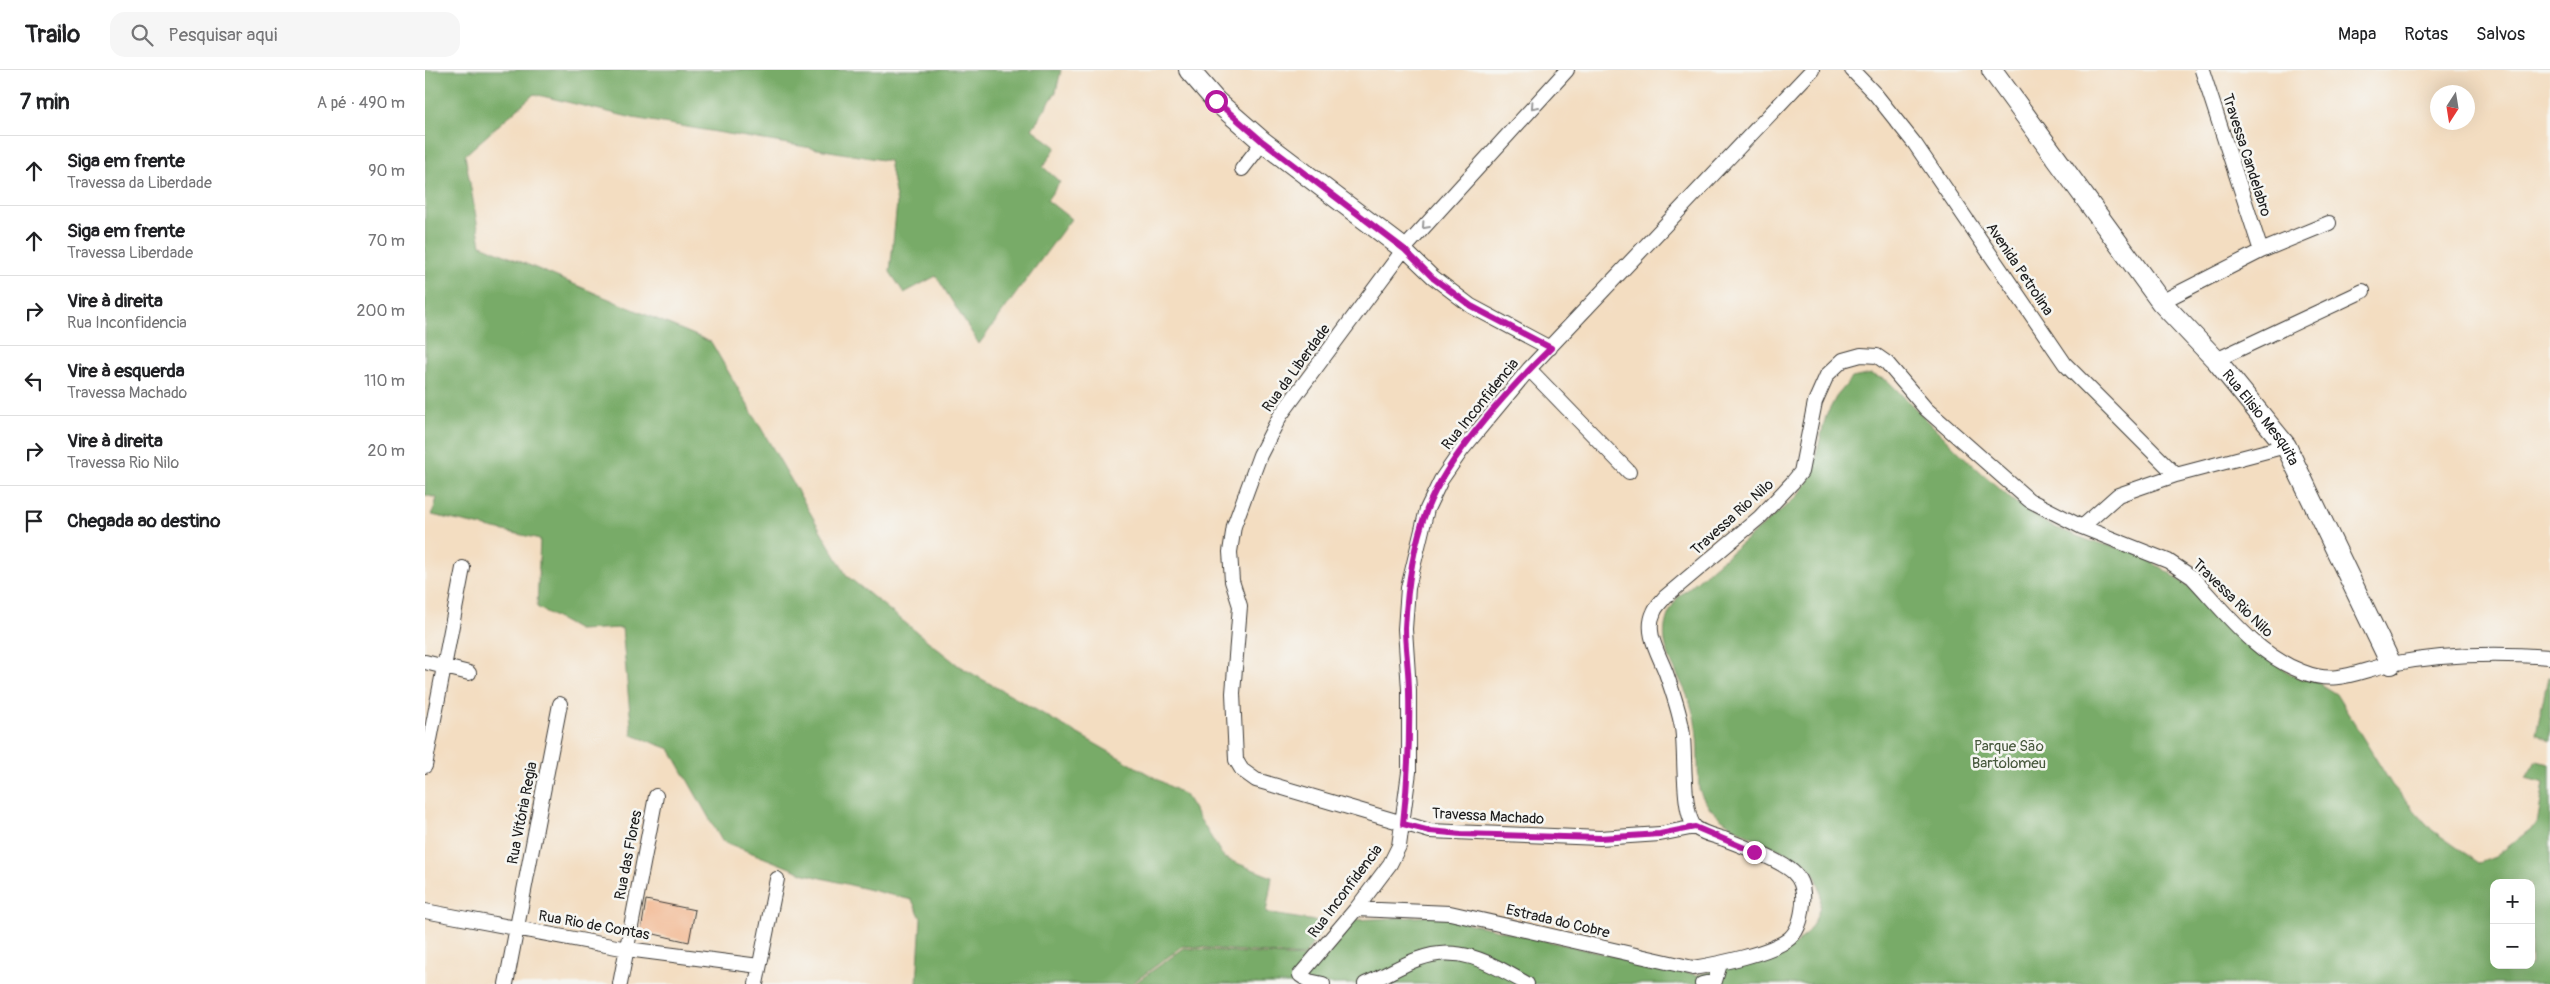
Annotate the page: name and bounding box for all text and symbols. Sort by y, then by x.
search box [110,12,460,57]
text: Trailo [25,20,80,49]
icon: search [128,21,156,49]
text: Pesquisar aqui [168,23,277,47]
text: Mapa [2338,23,2376,46]
text: Rotas [2404,23,2448,46]
text: Salvos [2476,23,2525,46]
north arrow [2430,85,2475,130]
text: 7 min [20,89,70,116]
route start [1205,90,1228,113]
street label: Travessa Candelabro [2218,91,2275,219]
text: A pé · 490 m [317,93,405,113]
one-way arrow [1531,101,1540,110]
text: Siga em frente [67,149,185,173]
icon: ahead [20,157,48,185]
text: 90 m [368,161,405,181]
text: Travessa da Liberdade [67,173,212,193]
text: Siga em frente [67,219,185,243]
street label: Avenida Petrolina [1982,219,2058,319]
one-way arrow [1422,221,1431,230]
icon: ahead [20,227,48,255]
text: 70 m [368,231,405,251]
text: Travessa Liberdade [67,243,193,263]
text: Vire à direita [67,289,163,313]
icon: right [20,297,48,325]
text: 200 m [357,301,405,321]
text: Rua Inconfidencia [67,313,187,333]
street label: Rua da Liberdade [1258,320,1335,416]
street label: Rua Inconfidencia [1438,355,1523,454]
text: Vire à esquerda [67,359,185,383]
street label: Rua Elisio Mesquita [2218,366,2303,469]
icon: left [20,367,48,395]
text: 110 m [364,371,405,391]
text: Travessa Machado [67,383,187,403]
text: Vire à direita [67,429,163,453]
icon: right [20,437,48,465]
text: 20 m [367,441,405,461]
text: Travessa Rio Nilo [67,453,179,473]
street label: Travessa Rio Nilo [1687,475,1778,560]
icon: arrive [20,507,48,535]
text: Chegada ao destino [67,509,220,533]
street label: Travessa Rio Nilo [2188,555,2277,642]
park label: Parque São Bartolomeu [1972,737,2046,773]
street label: Rua Vitória Regia [503,760,542,866]
street label: Travessa Machado [1431,804,1545,829]
street label: Rua das Flores [611,809,647,901]
street label: Rua Inconfidencia [1304,841,1387,942]
route end [1743,841,1766,864]
map controls [2490,879,2535,969]
button: + [2490,879,2535,924]
street label: Estrada do Cobre [1504,900,1612,943]
street label: Rua Rio de Contas [537,906,651,945]
button: − [2490,924,2535,969]

